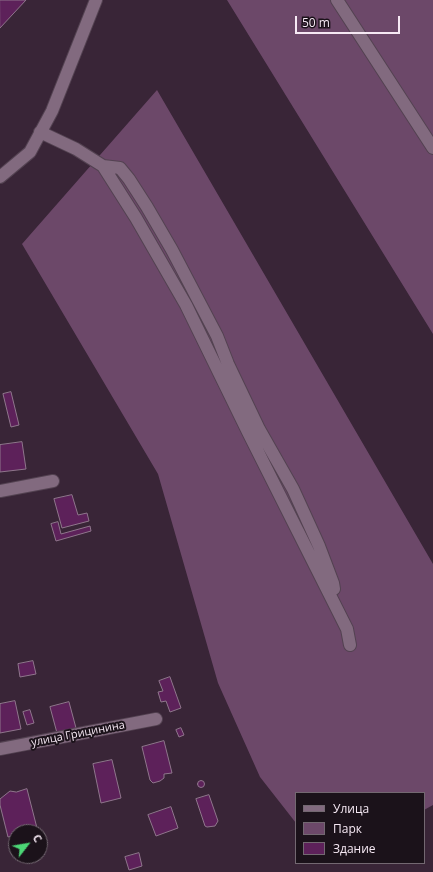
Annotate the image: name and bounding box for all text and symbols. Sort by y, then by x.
scale bar [297,8,402,34]
text: 50 m [302,14,330,31]
street label: улица Грицинина [30,718,126,750]
legend [295,792,425,864]
text: Улица [333,800,369,817]
text: Парк [333,820,362,837]
north arrow [8,824,48,864]
text: С [30,831,46,845]
text: Здание [333,840,376,857]

